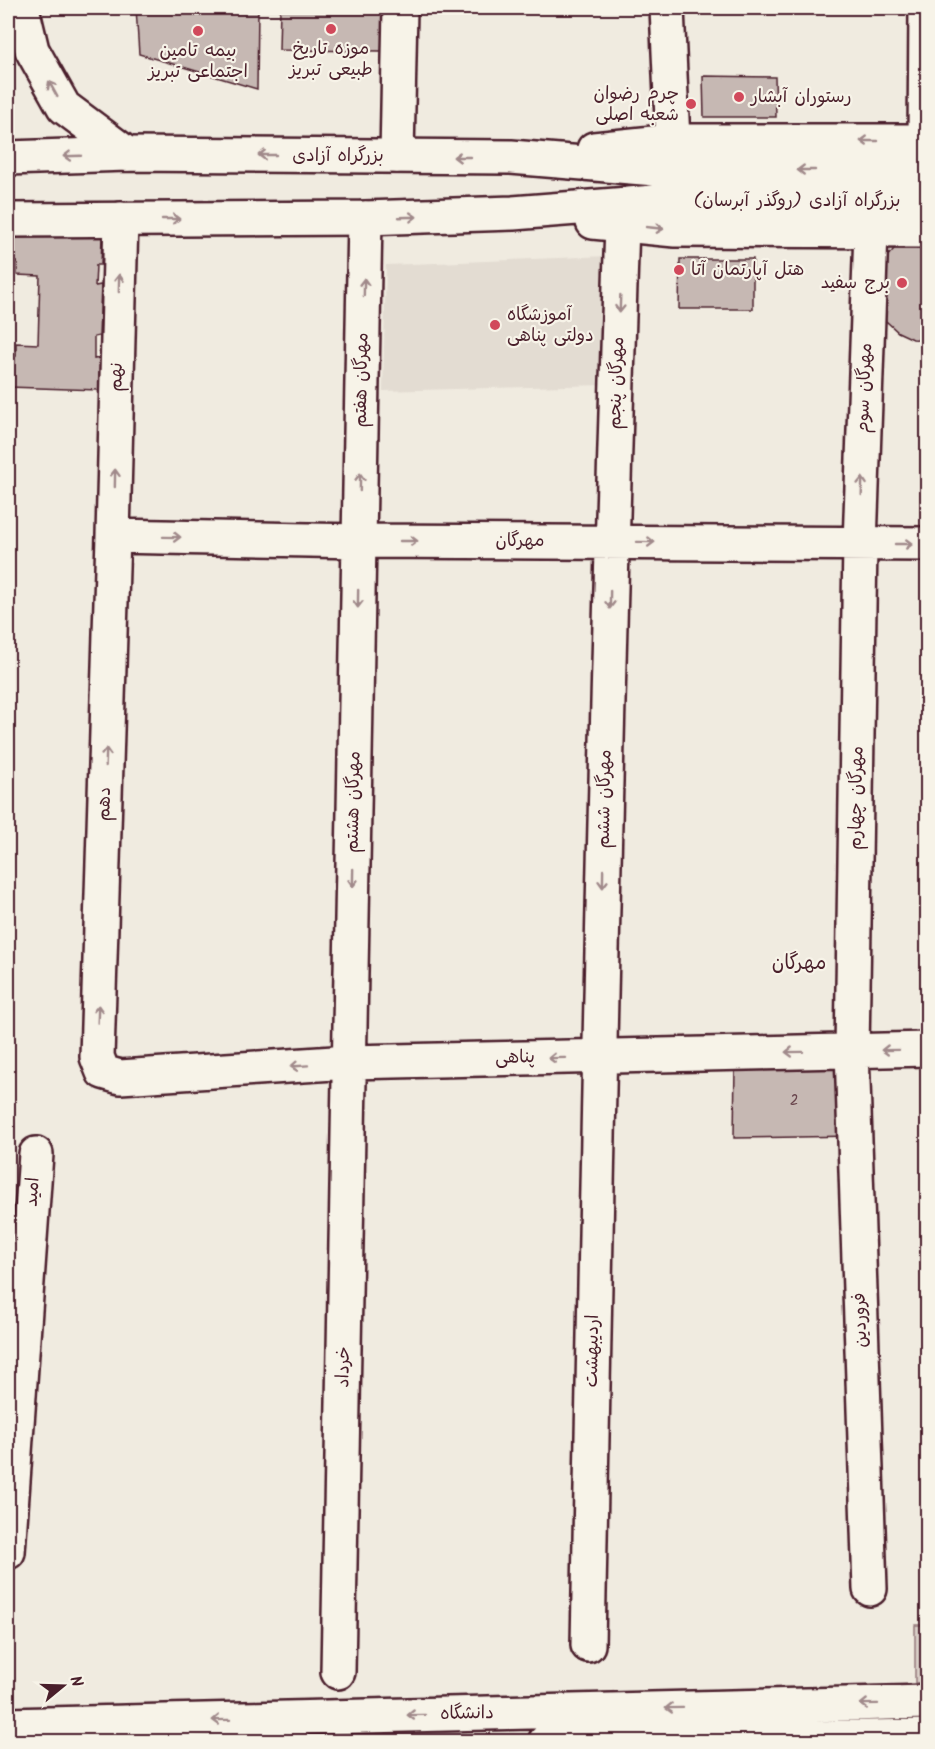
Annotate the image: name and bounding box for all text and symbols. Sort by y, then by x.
marker: موزه تاریخ طبیعی تبریز [324,22,338,36]
marker: بیمه تامین اجتماعی تبریز [191,24,205,38]
place label: موزه تاریخ طبیعی تبریز [287,35,373,85]
place label: بیمه تامین اجتماعی تبریز [146,37,248,87]
place label: چرم رضوان شعبه اصلی [594,80,679,130]
one-way arrow [47,81,59,98]
place label: رستوران آبشار [749,83,852,112]
marker: رستوران آبشار [732,90,746,104]
marker: چرم رضوان شعبه اصلی [684,97,698,111]
one-way arrow [860,135,880,147]
street label: بزرگراه آزادی [292,142,384,171]
one-way arrow [258,149,278,161]
one-way arrow [63,150,83,162]
one-way arrow [453,151,473,163]
one-way arrow [797,164,817,176]
street label: بزرگراه آزادی (روگذر آبرسان) [694,187,900,216]
one-way arrow [397,211,417,223]
one-way arrow [160,213,180,225]
one-way arrow [645,223,665,234]
place label: هتل آپارتمان آتا [691,256,804,285]
marker: هتل آپارتمان آتا [672,263,686,277]
place label: برج سفید [821,269,890,298]
one-way arrow [114,273,125,293]
marker: برج سفید [895,276,909,290]
one-way arrow [358,278,369,298]
one-way arrow [614,293,625,313]
place label: آموزشگاه دولتی پناهی [507,301,594,351]
marker: آموزشگاه دولتی پناهی [488,318,502,332]
street label: مهرگان هفتم [347,332,377,428]
street label: مهرگان پنجم [601,336,633,430]
street label: مهرگان سوم [849,342,881,434]
street label: نهم [102,362,132,392]
one-way arrow [109,468,121,488]
one-way arrow [354,473,366,493]
one-way arrow [856,476,868,496]
street label: مهرگان [495,527,545,556]
one-way arrow [161,531,181,543]
one-way arrow [398,535,418,547]
one-way arrow [635,536,655,548]
one-way arrow [893,538,913,550]
one-way arrow [352,589,364,609]
one-way arrow [604,589,616,609]
street label: مهرگان چهارم [842,746,872,850]
one-way arrow [101,747,112,767]
street label: مهرگان ششم [590,749,620,849]
street label: مهرگان هشتم [339,751,369,853]
street label: دهم [90,786,120,822]
one-way arrow [347,868,358,888]
one-way arrow [598,868,609,888]
district label: مهرگان [772,948,826,980]
one-way arrow [93,1005,104,1025]
street label: پناهی [495,1043,535,1073]
one-way arrow [880,1044,900,1056]
one-way arrow [784,1046,804,1058]
one-way arrow [547,1052,567,1063]
one-way arrow [289,1060,309,1071]
house number: 2 [790,1089,798,1113]
street label: امید [18,1176,48,1208]
street label: فروردین [846,1292,876,1348]
street label: اردیبهشت [578,1314,608,1388]
street label: خرداد [329,1346,359,1388]
north arrow [33,1656,93,1716]
text: N [62,1673,89,1690]
one-way arrow [860,1698,880,1709]
street label: دانشگاه [440,1699,494,1729]
one-way arrow [665,1703,685,1714]
one-way arrow [407,1709,427,1721]
one-way arrow [212,1714,232,1726]

